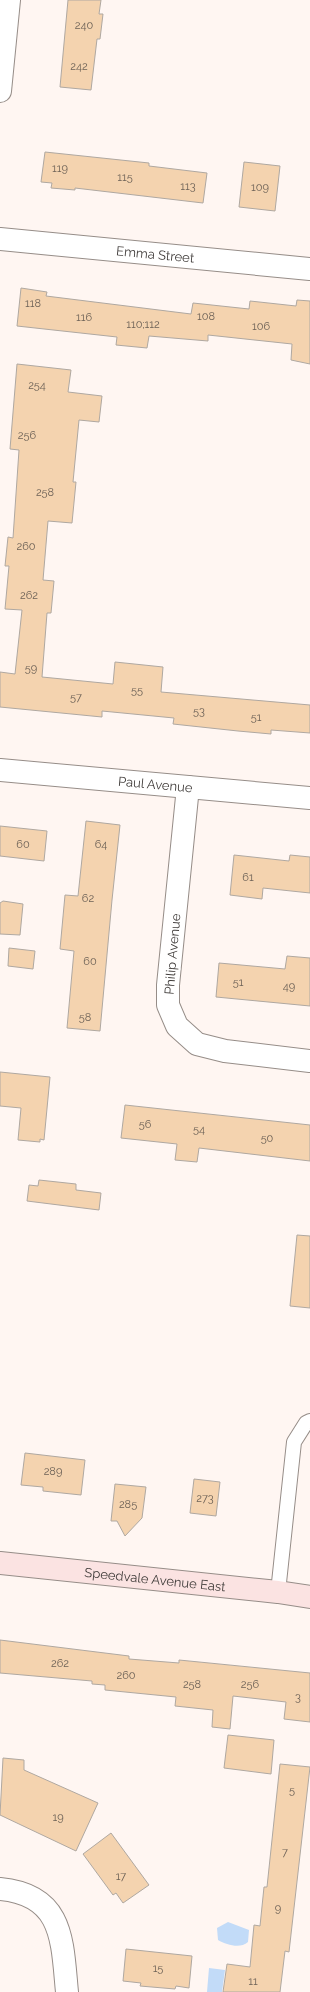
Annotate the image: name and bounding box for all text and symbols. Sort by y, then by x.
house number: 240 [75,19,93,32]
house number: 242 [70,60,88,73]
house number: 119 [52,162,68,175]
house number: 115 [117,171,133,184]
house number: 113 [180,180,196,193]
house number: 109 [251,181,269,194]
street label: Emma Street [116,243,196,266]
house number: 118 [25,297,41,310]
house number: 108 [197,310,215,323]
house number: 116 [76,311,92,324]
house number: 110;112 [126,318,160,331]
house number: 106 [252,320,270,333]
house number: 254 [28,379,46,392]
house number: 256 [18,429,37,442]
house number: 258 [36,486,54,499]
house number: 260 [16,540,36,553]
house number: 262 [20,589,38,602]
house number: 59 [25,662,37,675]
house number: 55 [131,684,143,697]
house number: 57 [70,691,82,704]
house number: 53 [193,705,205,718]
house number: 51 [251,711,262,724]
street label: Paul Avenue [118,774,194,795]
house number: 60 [16,838,30,851]
house number: 64 [95,838,107,851]
house number: 61 [242,871,254,884]
house number: 62 [82,892,94,905]
street label: Philip Avenue [161,912,184,995]
house number: 60 [83,955,97,968]
house number: 51 [233,976,244,989]
house number: 49 [283,980,295,993]
house number: 58 [79,1011,91,1024]
house number: 56 [139,1118,152,1131]
house number: 54 [193,1123,205,1136]
house number: 50 [261,1132,274,1145]
house number: 289 [44,1465,62,1478]
house number: 273 [196,1492,214,1505]
house number: 285 [119,1498,137,1511]
street label: Speedvale Avenue East [84,1565,227,1595]
house number: 262 [51,1657,69,1670]
house number: 260 [116,1669,136,1682]
house number: 258 [183,1678,201,1691]
house number: 256 [241,1678,260,1691]
house number: 3 [295,1691,301,1704]
house number: 5 [289,1784,295,1797]
house number: 19 [52,1811,64,1824]
house number: 7 [282,1846,288,1859]
house number: 17 [116,1870,126,1883]
house number: 9 [275,1902,281,1915]
house number: 15 [153,1962,163,1975]
house number: 11 [248,1975,258,1988]

